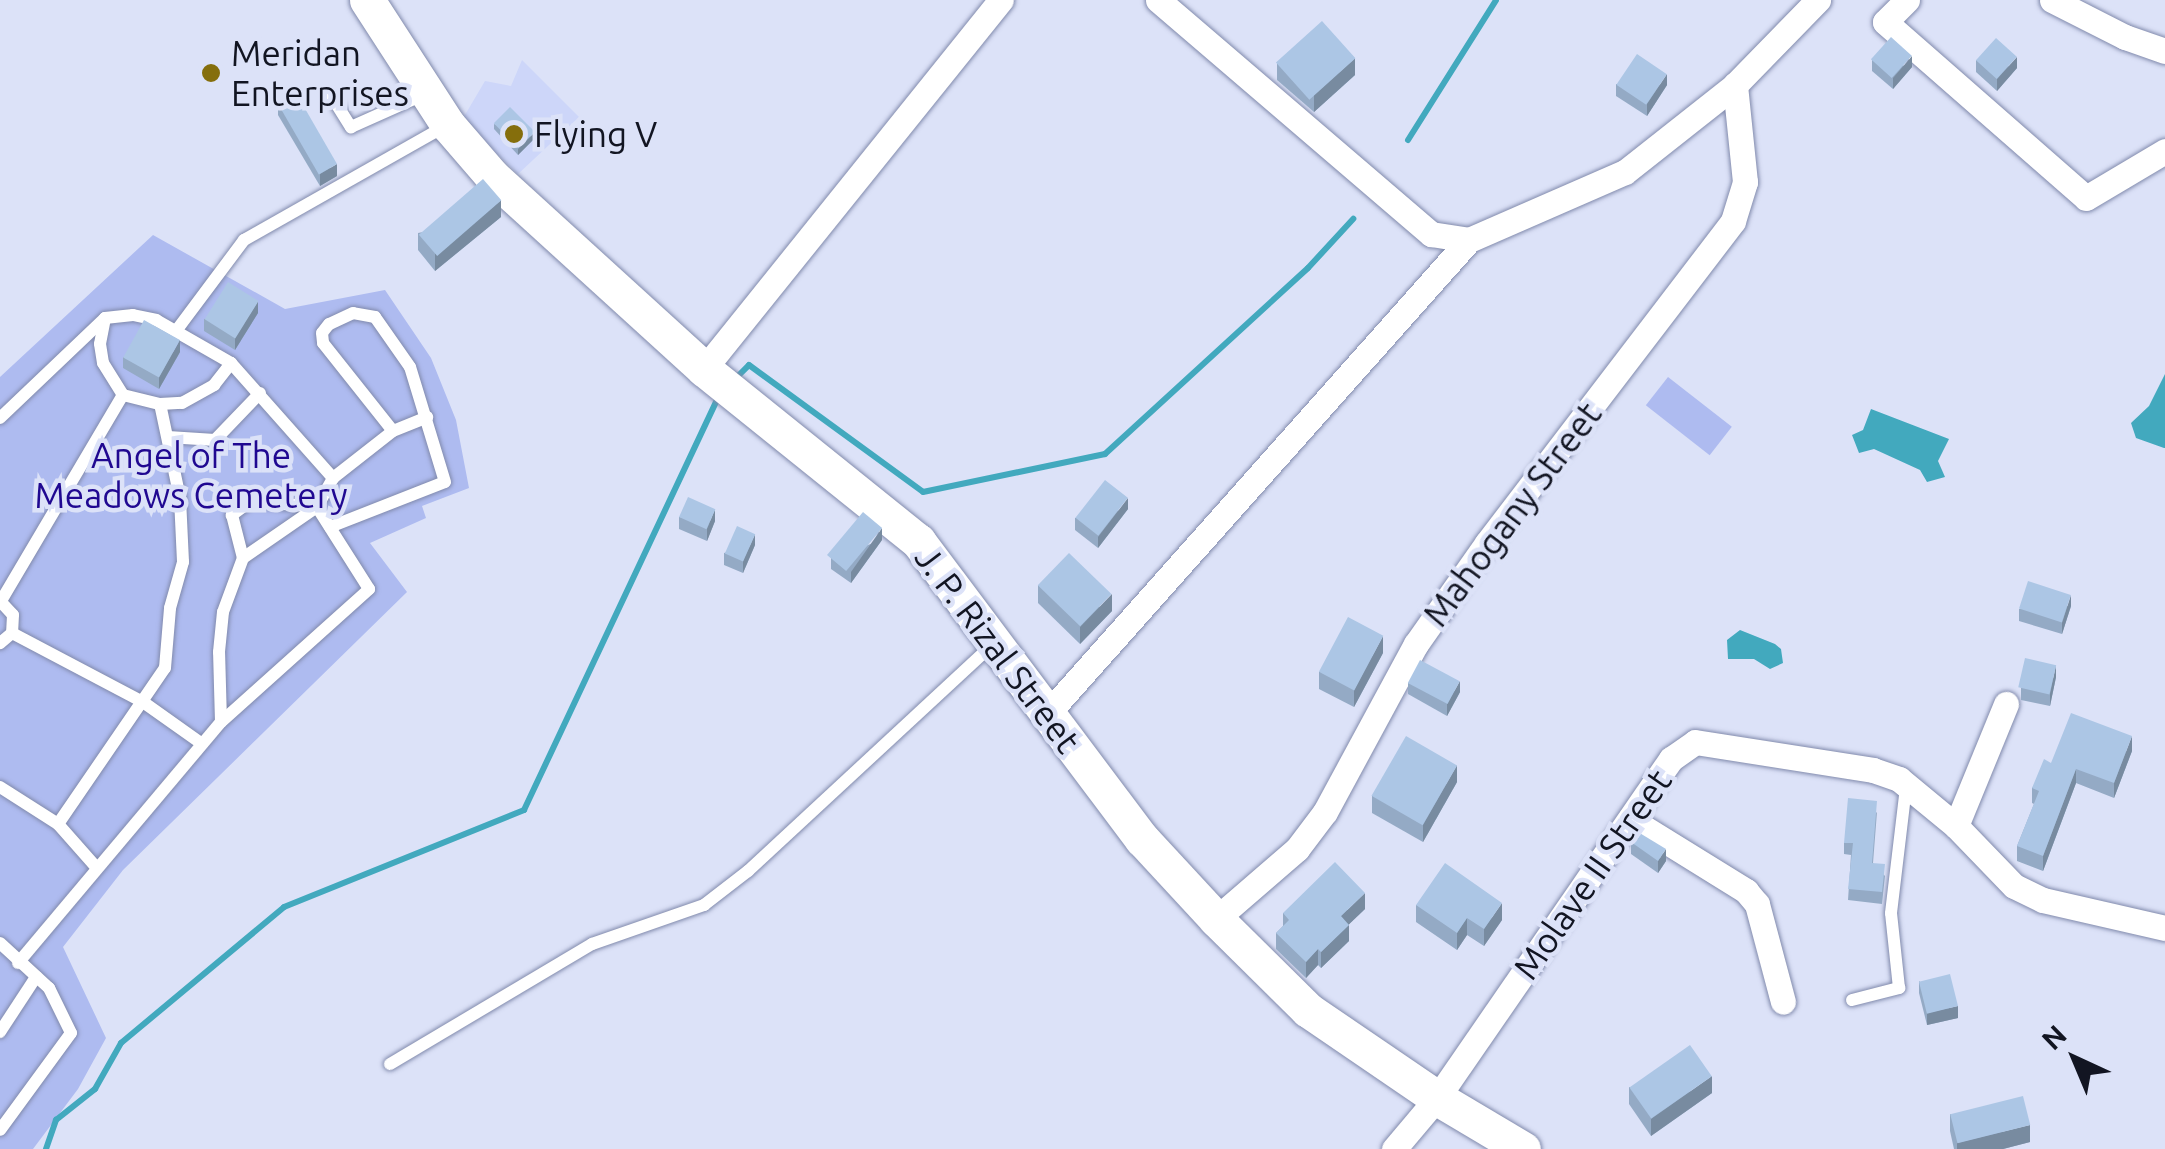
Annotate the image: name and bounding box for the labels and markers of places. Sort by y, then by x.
place label: Meridan Enterprises [231,32,409,114]
marker: Meridan Enterprises [200,62,222,84]
place label: Flying V [534,113,657,155]
marker: Flying V [503,123,525,145]

